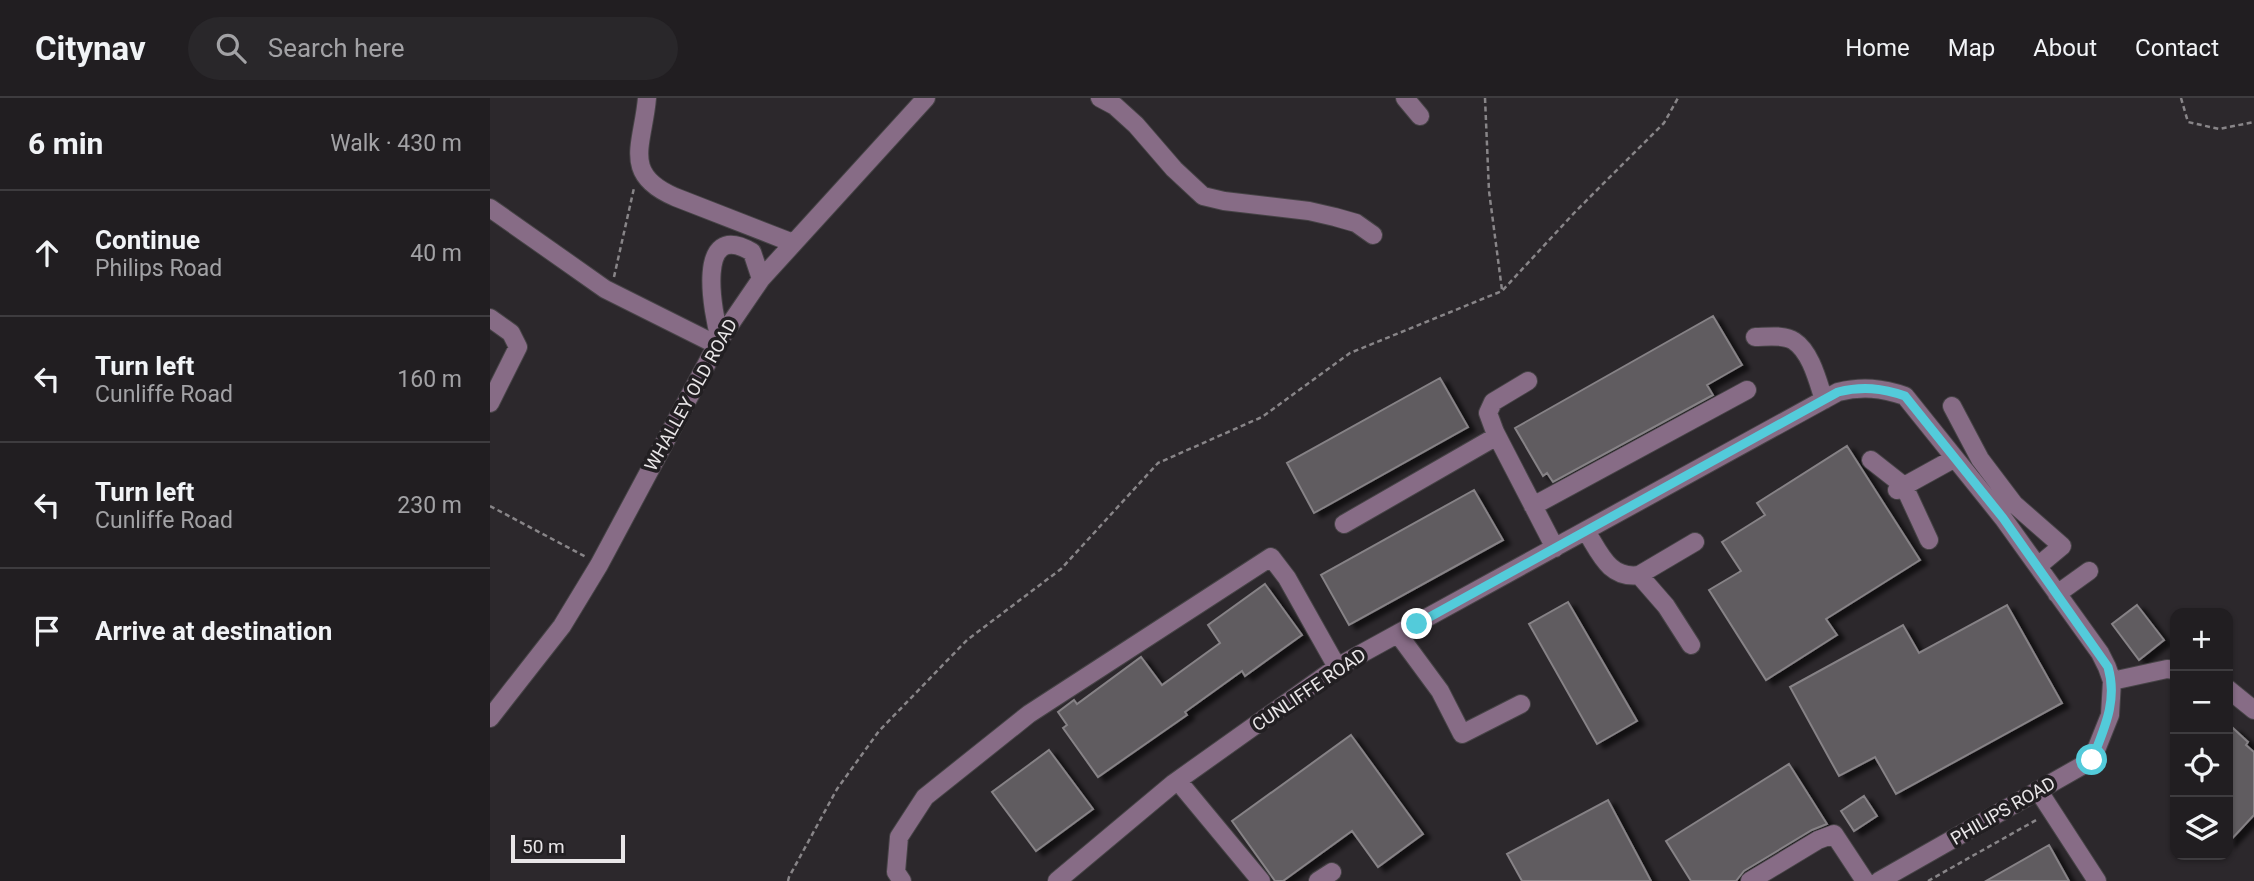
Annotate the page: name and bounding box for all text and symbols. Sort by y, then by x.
search box [188,17,678,80]
text: Citynav [35,29,146,68]
icon: search [212,29,250,67]
text: Search here [268,33,405,63]
text: Home [1845,34,1910,62]
text: Map [1948,34,1995,62]
text: About [2033,34,2097,62]
text: Contact [2135,34,2219,62]
text: 6 min [28,126,103,161]
text: Walk · 430 m [330,130,462,157]
text: Continue [95,225,200,255]
icon: ahead [28,234,66,272]
text: 40 m [410,240,462,267]
text: Philips Road [95,255,222,282]
street label: WHALLEY OLD ROAD [640,315,741,475]
text: Turn left [95,351,194,381]
icon: left [28,360,66,398]
text: 160 m [397,366,462,393]
text: Cunliffe Road [95,381,233,408]
text: Turn left [95,477,194,507]
icon: left [28,486,66,524]
text: 230 m [397,492,462,519]
text: Cunliffe Road [95,507,233,534]
route end [1401,608,1432,639]
map controls [2170,608,2233,860]
button: + [2170,608,2233,671]
icon: arrive [28,612,66,650]
text: Arrive at destination [95,616,332,646]
street label: CUNLIFFE ROAD [1248,644,1369,735]
button: − [2170,671,2233,734]
button: locate [2170,734,2233,797]
route start [2076,744,2107,775]
street label: PHILIPS ROAD [1947,772,2059,849]
button: layers [2170,797,2233,860]
scale bar [511,832,625,864]
text: 50 m [522,835,565,858]

